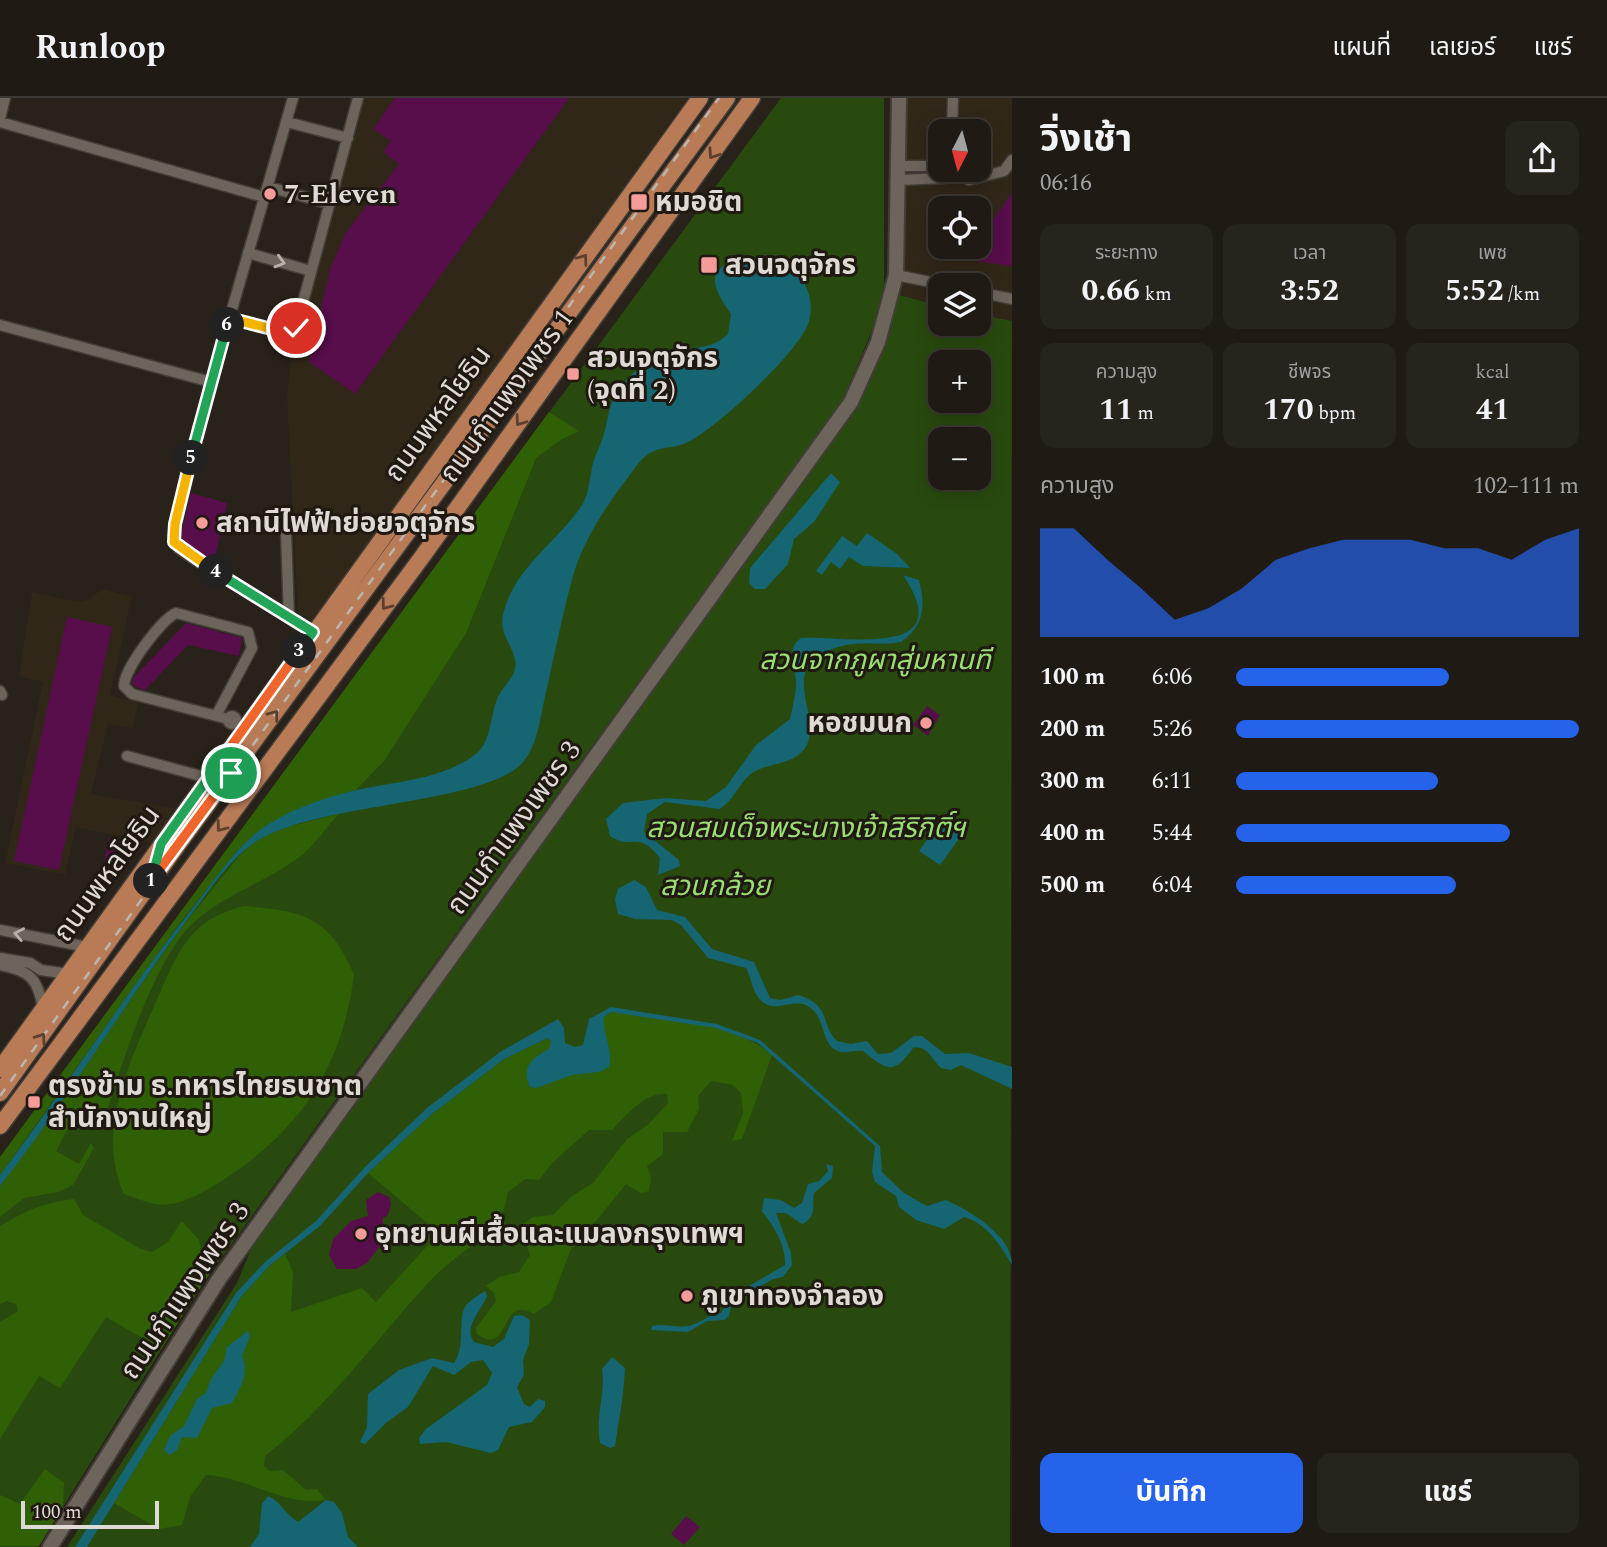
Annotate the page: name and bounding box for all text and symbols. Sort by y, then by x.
text: Runloop [35,23,165,73]
text: แผนที่ [1333,30,1391,66]
text: เลเยอร์ [1429,30,1496,66]
text: แชร์ [1534,30,1572,66]
text: วิ่งเช้า [1040,111,1132,169]
north arrow [928,119,990,182]
map controls [928,119,991,490]
button: share [1505,121,1579,195]
one-way arrow [709,146,721,159]
text: 06:16 [1040,166,1092,201]
place label: 7-Eleven [284,173,397,216]
place label: หมอชิต [655,181,742,224]
marker: 7-Eleven [262,186,278,202]
marker: หมอชิต [629,192,649,212]
button: locate [928,196,991,259]
text: ระยะทาง [1095,239,1158,268]
text: เวลา [1293,239,1326,268]
text: เพซ [1478,239,1507,268]
place label: สวนจตุจักร [725,244,856,287]
one-way arrow [273,254,285,269]
one-way arrow [574,254,587,267]
marker: สวนจตุจักร [699,255,719,275]
text: 0.66 [1081,268,1140,314]
text: 3:52 [1280,268,1339,314]
text: 5:52 [1445,268,1504,314]
button: layers [928,273,991,336]
text: km [1140,280,1172,309]
text: /km [1504,280,1540,309]
pin [266,298,326,358]
street label: ถนนกำแพงเพชร 1 [429,300,585,492]
pin: 6 [210,308,244,342]
icon: check [277,309,315,347]
text: 6 [221,310,232,339]
street label: ถนนพหลโยธิน [374,337,502,491]
place label: สวนจตุจักร (จุดที่ 2) [587,337,718,412]
button: + [928,350,991,413]
text: ความสูง [1096,358,1157,387]
text: ชีพจร [1288,358,1331,387]
text: kcal [1475,358,1510,387]
marker: สวนจตุจักร (จุดที่ 2) [565,366,581,382]
text: 11 [1099,387,1133,433]
text: 170 [1263,387,1313,433]
text: 41 [1476,387,1509,433]
text: m [1133,399,1154,428]
text: bpm [1313,399,1356,428]
one-way arrow [516,413,529,426]
button: − [928,427,991,490]
pin: 5 [174,440,208,476]
text: 5 [185,443,196,472]
text: ความสูง [1040,469,1114,504]
text: 102–111 m [1473,469,1579,504]
place label: สถานีไฟฟ้าย่อยจตุจักร [216,502,475,545]
marker: สถานีไฟฟ้าย่อยจตุจักร [194,515,210,531]
pin: 4 [198,554,234,589]
text: 4 [210,557,221,586]
one-way arrow [382,597,395,610]
pin: 3 [282,634,316,668]
text: 3 [293,636,304,665]
park label: สวนจากภูผาสู่มหานที [759,639,995,682]
text: 100 m [1040,660,1105,695]
text: 6:06 [1152,660,1192,695]
place label: หอชมนก [808,702,912,745]
one-way arrow [266,710,279,723]
text: 200 m [1040,712,1105,747]
text: 5:26 [1152,712,1192,747]
marker: หอชมนก [918,715,934,731]
street label: ถนนกำแพงเพชร 3 [436,732,592,924]
pin [201,743,261,803]
icon: arrive [212,754,250,792]
text: 300 m [1040,764,1105,799]
text: 6:11 [1152,764,1192,799]
street label: ถนนพหลโยธิน [43,797,171,951]
park label: สวนสมเด็จพระนางเจ้าสิริกิติ์ฯ [647,807,967,850]
text: 400 m [1040,816,1105,851]
text: 5:44 [1152,816,1192,851]
one-way arrow [217,819,229,832]
pin: 1 [134,864,168,898]
park label: สวนกล้วย [660,865,772,908]
text: 1 [145,866,156,895]
text: 500 m [1040,868,1105,903]
text: 6:04 [1152,868,1192,903]
one-way arrow [14,927,25,942]
one-way arrow [33,1033,45,1046]
place label: ตรงข้าม ธ.ทหารไทยธนชาต สำนักงานใหญ่ [48,1065,362,1140]
marker: ตรงข้าม ธ.ทหารไทยธนชาต สำนักงานใหญ่ [26,1094,42,1110]
street label: ถนนกำแพงเพชร 3 [109,1193,261,1389]
place label: อุทยานผีเสื้อและแมลงกรุงเทพฯ [375,1213,744,1256]
marker: อุทยานผีเสื้อและแมลงกรุงเทพฯ [353,1226,369,1242]
place label: ภูเขาทองจำลอง [701,1275,884,1318]
marker: ภูเขาทองจำลอง [679,1288,695,1304]
button: บันทึก [1040,1453,1303,1533]
button: แชร์ [1317,1453,1579,1533]
scale bar [21,1498,159,1530]
text: 100 m [32,1498,82,1527]

